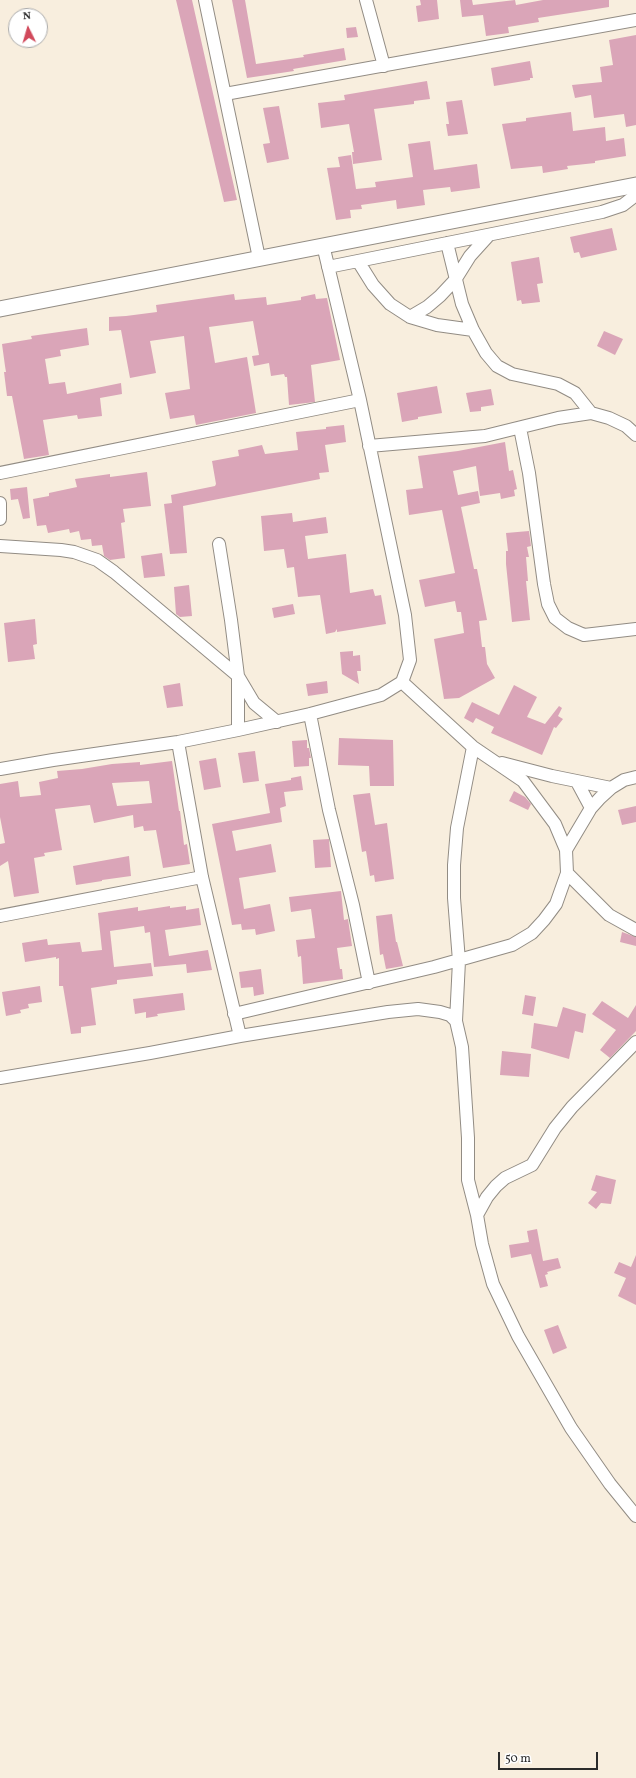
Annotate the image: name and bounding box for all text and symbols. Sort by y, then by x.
north arrow [8,8,48,48]
text: N [22,9,32,24]
scale bar [500,1744,600,1770]
text: 50 m [505,1751,531,1767]

